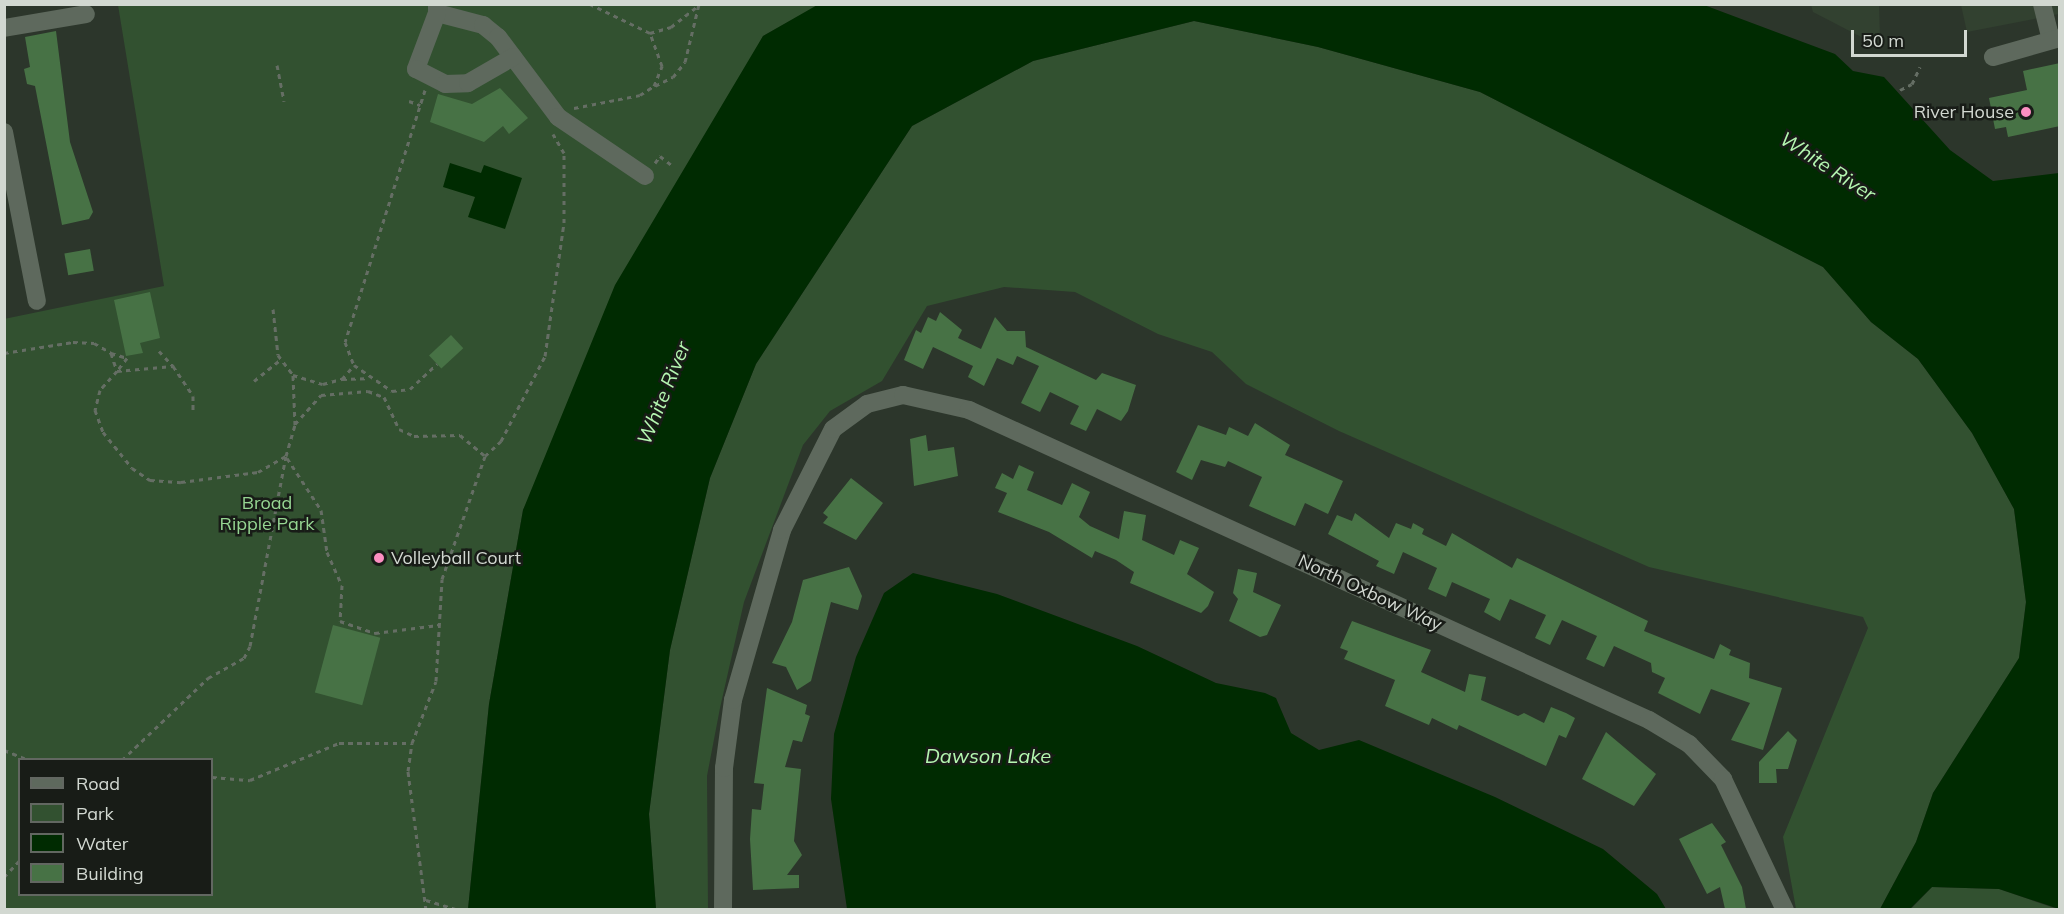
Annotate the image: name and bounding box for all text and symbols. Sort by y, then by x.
scale bar [1854,18,1970,56]
text: 50 m [1862,29,1904,52]
place label: River House [1914,101,2014,123]
marker: River House [2019,105,2033,119]
water label: White River [1776,126,1880,206]
water label: White River [631,338,695,448]
park label: Broad Ripple Park [219,493,315,536]
place label: Volleyball Court [391,547,521,569]
street label: North Oxbow Way [1295,550,1445,636]
marker: Volleyball Court [372,551,386,565]
water label: Dawson Lake [925,743,1051,767]
legend [18,758,213,896]
text: Road [76,772,120,795]
text: Park [76,802,114,825]
text: Water [76,832,128,855]
text: Building [76,862,144,885]

